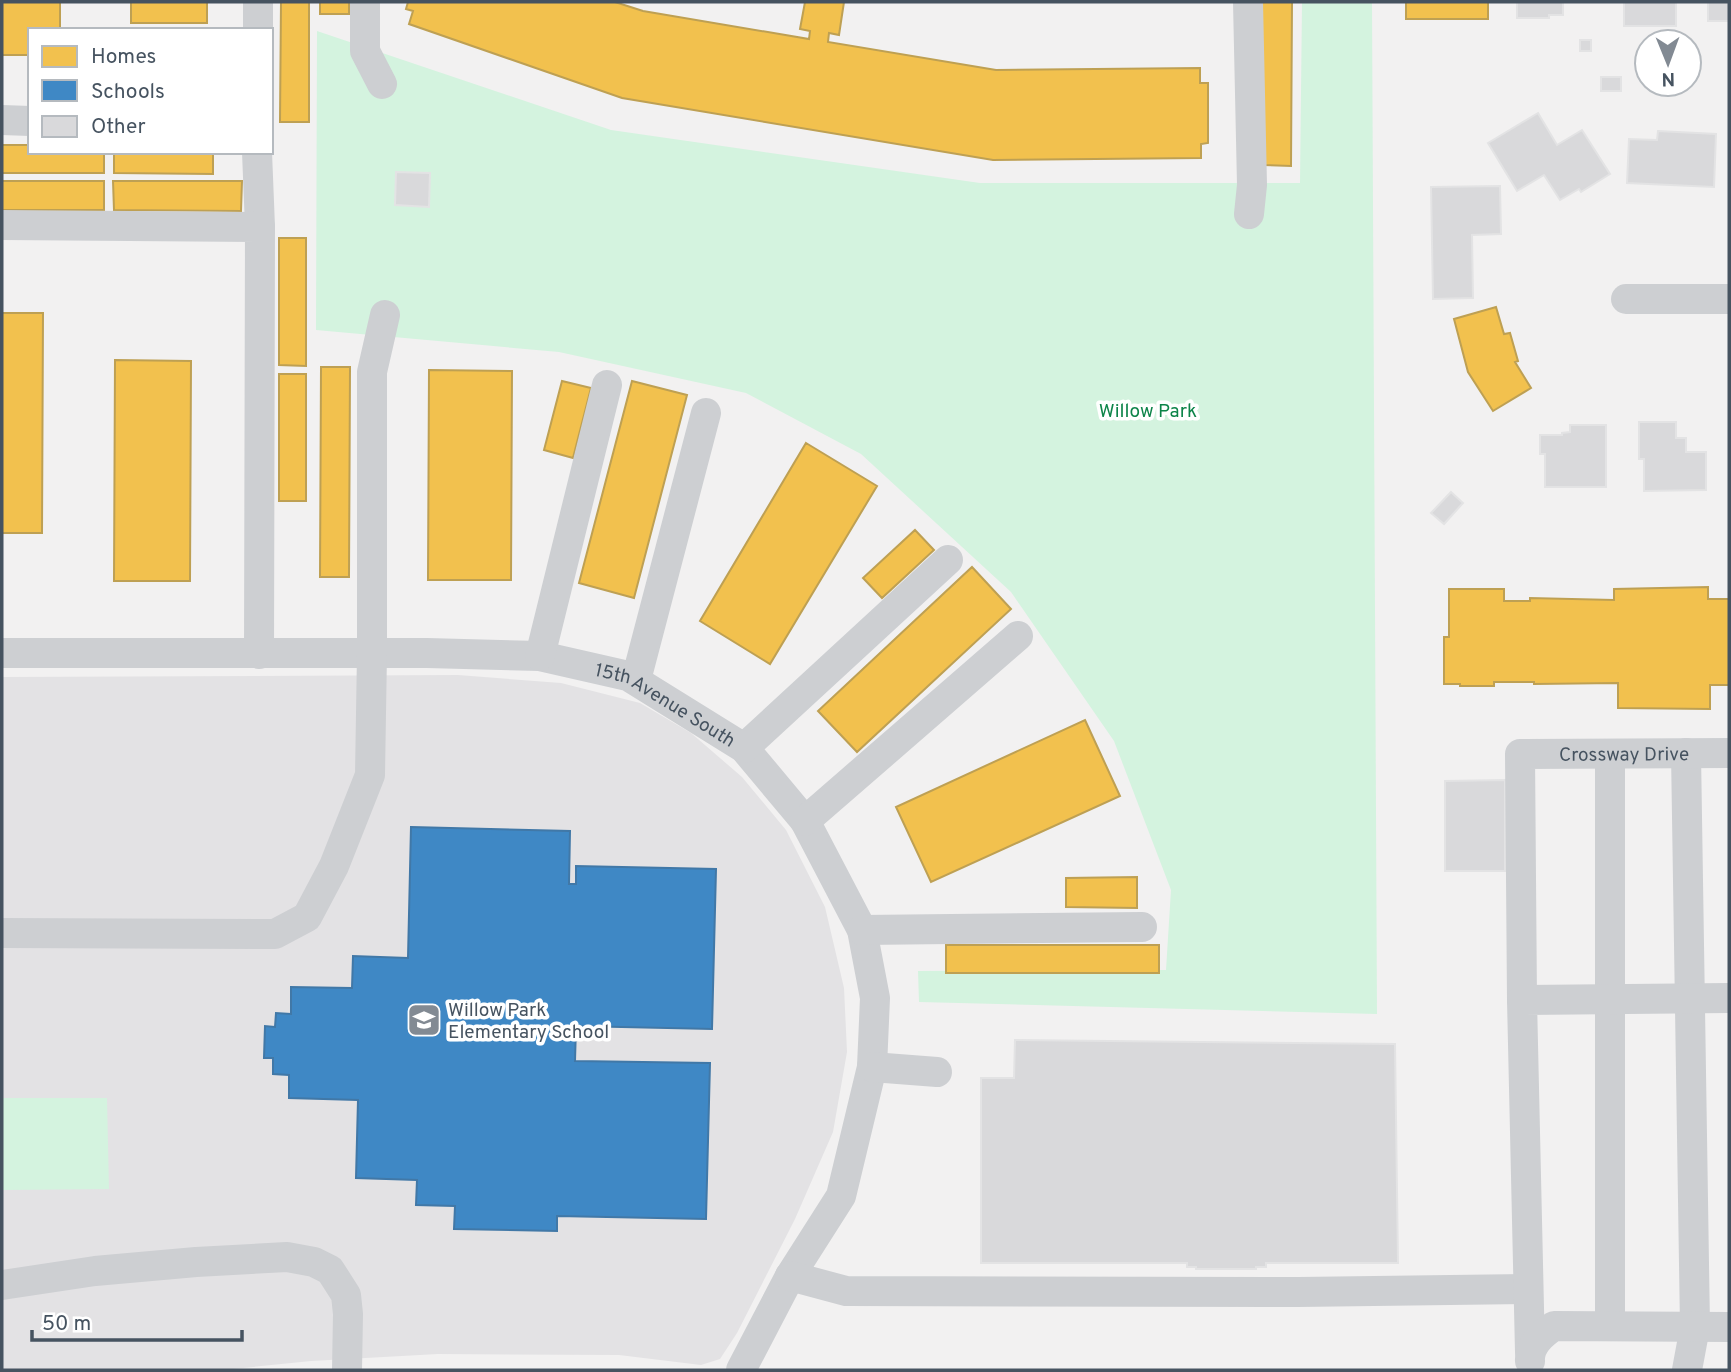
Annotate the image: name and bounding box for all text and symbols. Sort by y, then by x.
legend [28,28,273,154]
north arrow [1633,28,1703,98]
text: Homes [91,44,156,71]
text: N [1661,66,1675,90]
text: Schools [91,79,165,106]
text: Other [91,114,146,141]
park label: Willow Park [1099,400,1197,424]
street label: 15th Avenue South [592,659,739,754]
street label: Crossway Drive [1559,743,1689,768]
place label: Willow Park Elementary School [448,999,609,1045]
school or university icon: Willow Park Elementary School [405,1001,443,1039]
scale bar [32,1298,242,1342]
text: 50 m [42,1311,91,1338]

